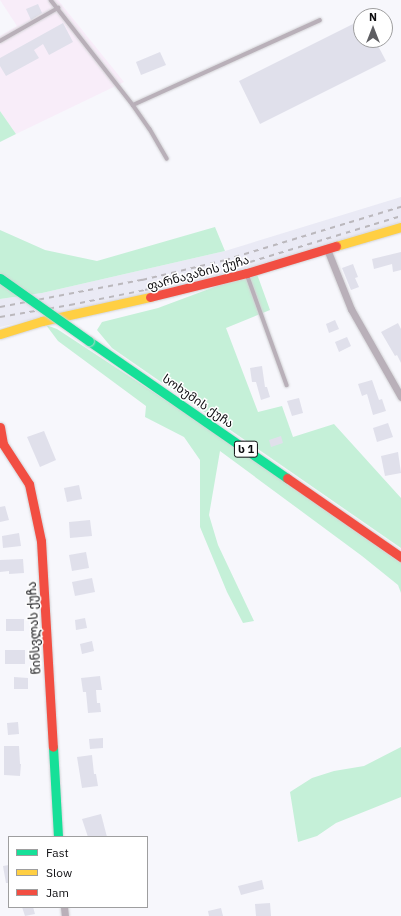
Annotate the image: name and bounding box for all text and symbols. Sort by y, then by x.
north arrow [353,8,393,48]
text: N [369,10,377,24]
street label: ფარნავაზის ქუჩა [145,252,251,294]
street label: სოხუმის ქუჩა [160,371,236,431]
road number: ს 1 [233,440,259,458]
street label: წინსვლას ქუჩა [24,581,44,675]
legend [8,836,148,908]
text: Fast [46,845,69,860]
text: Slow [46,865,72,880]
text: Jam [46,885,69,900]

